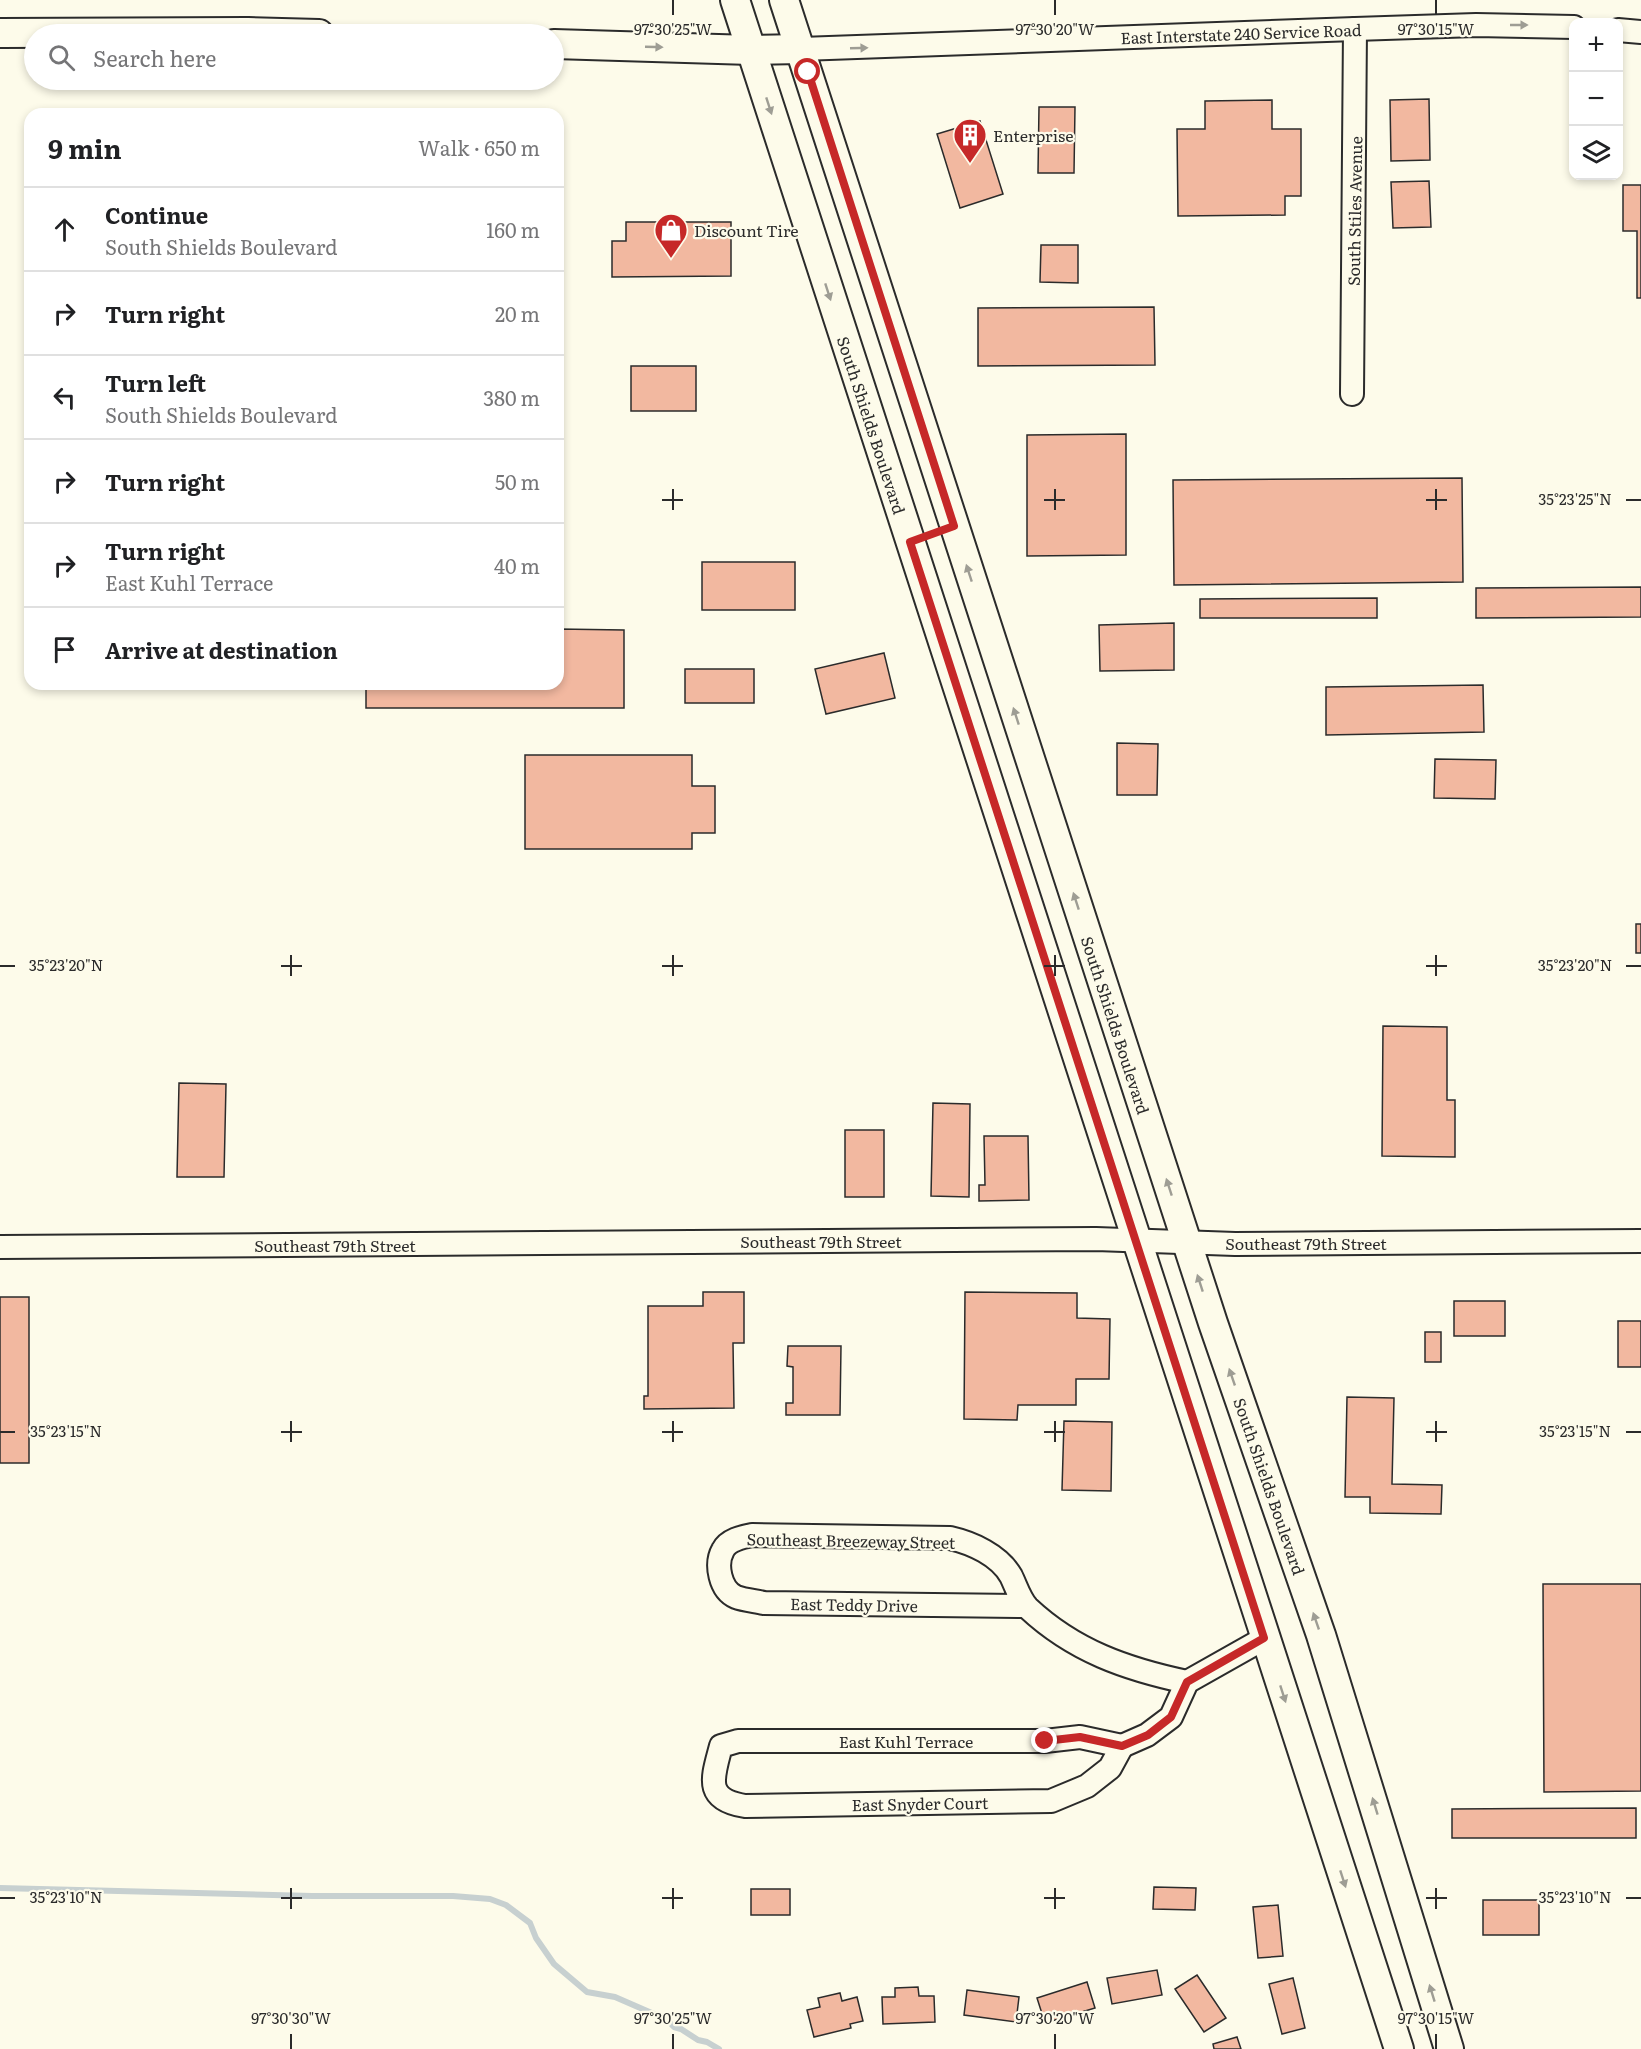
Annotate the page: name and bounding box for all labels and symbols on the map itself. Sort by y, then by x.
text: 97°30'25"W [634,17,713,40]
text: 97°30'20"W [1015,17,1095,40]
street label: East Interstate 240 Service Road [1120,17,1362,49]
text: 97°30'15"W [1398,17,1475,40]
one-way arrow [1509,20,1528,30]
one-way arrow [644,43,663,52]
one-way arrow [850,43,869,52]
route start [794,58,820,84]
one-way arrow [765,97,774,115]
building icon: Enterprise [952,117,988,164]
place label: Enterprise [993,123,1074,147]
street label: South Stiles Avenue [1341,136,1367,286]
shop icon: Discount Tire [653,212,689,259]
place label: Discount Tire [694,218,799,242]
one-way arrow [824,283,833,301]
street label: South Shields Boulevard [832,333,912,517]
text: 35°23'25"N [1538,487,1612,510]
one-way arrow [964,564,973,582]
one-way arrow [1011,707,1020,725]
one-way arrow [1071,892,1080,910]
street label: South Shields Boulevard [1076,933,1156,1117]
text: 35°23'20"N [29,953,103,976]
text: 35°23'20"N [1538,953,1612,976]
one-way arrow [1164,1178,1173,1196]
street label: Southeast 79th Street [740,1229,902,1253]
street label: Southeast 79th Street [1225,1231,1387,1255]
street label: Southeast 79th Street [254,1233,416,1257]
one-way arrow [1195,1274,1204,1292]
one-way arrow [1226,1368,1236,1386]
street label: South Shields Boulevard [1228,1394,1312,1578]
text: 35°23'15"N [30,1419,102,1442]
text: 35°23'15"N [1539,1419,1611,1442]
street label: Southeast Breezeway Street [746,1526,956,1554]
street label: East Teddy Drive [790,1591,918,1617]
one-way arrow [1311,1611,1321,1629]
one-way arrow [1278,1685,1288,1703]
route end [1031,1727,1057,1753]
street label: East Kuhl Terrace [839,1729,973,1753]
street label: East Snyder Court [851,1790,989,1816]
one-way arrow [1370,1797,1380,1815]
one-way arrow [1339,1870,1348,1888]
text: 35°23'10"N [30,1885,102,1908]
text: 35°23'10"N [1539,1885,1611,1908]
one-way arrow [1427,1984,1436,2002]
text: 97°30'30"W [251,2006,331,2029]
text: 97°30'25"W [634,2006,713,2029]
text: 97°30'20"W [1015,2006,1095,2029]
text: 97°30'15"W [1398,2006,1475,2029]

